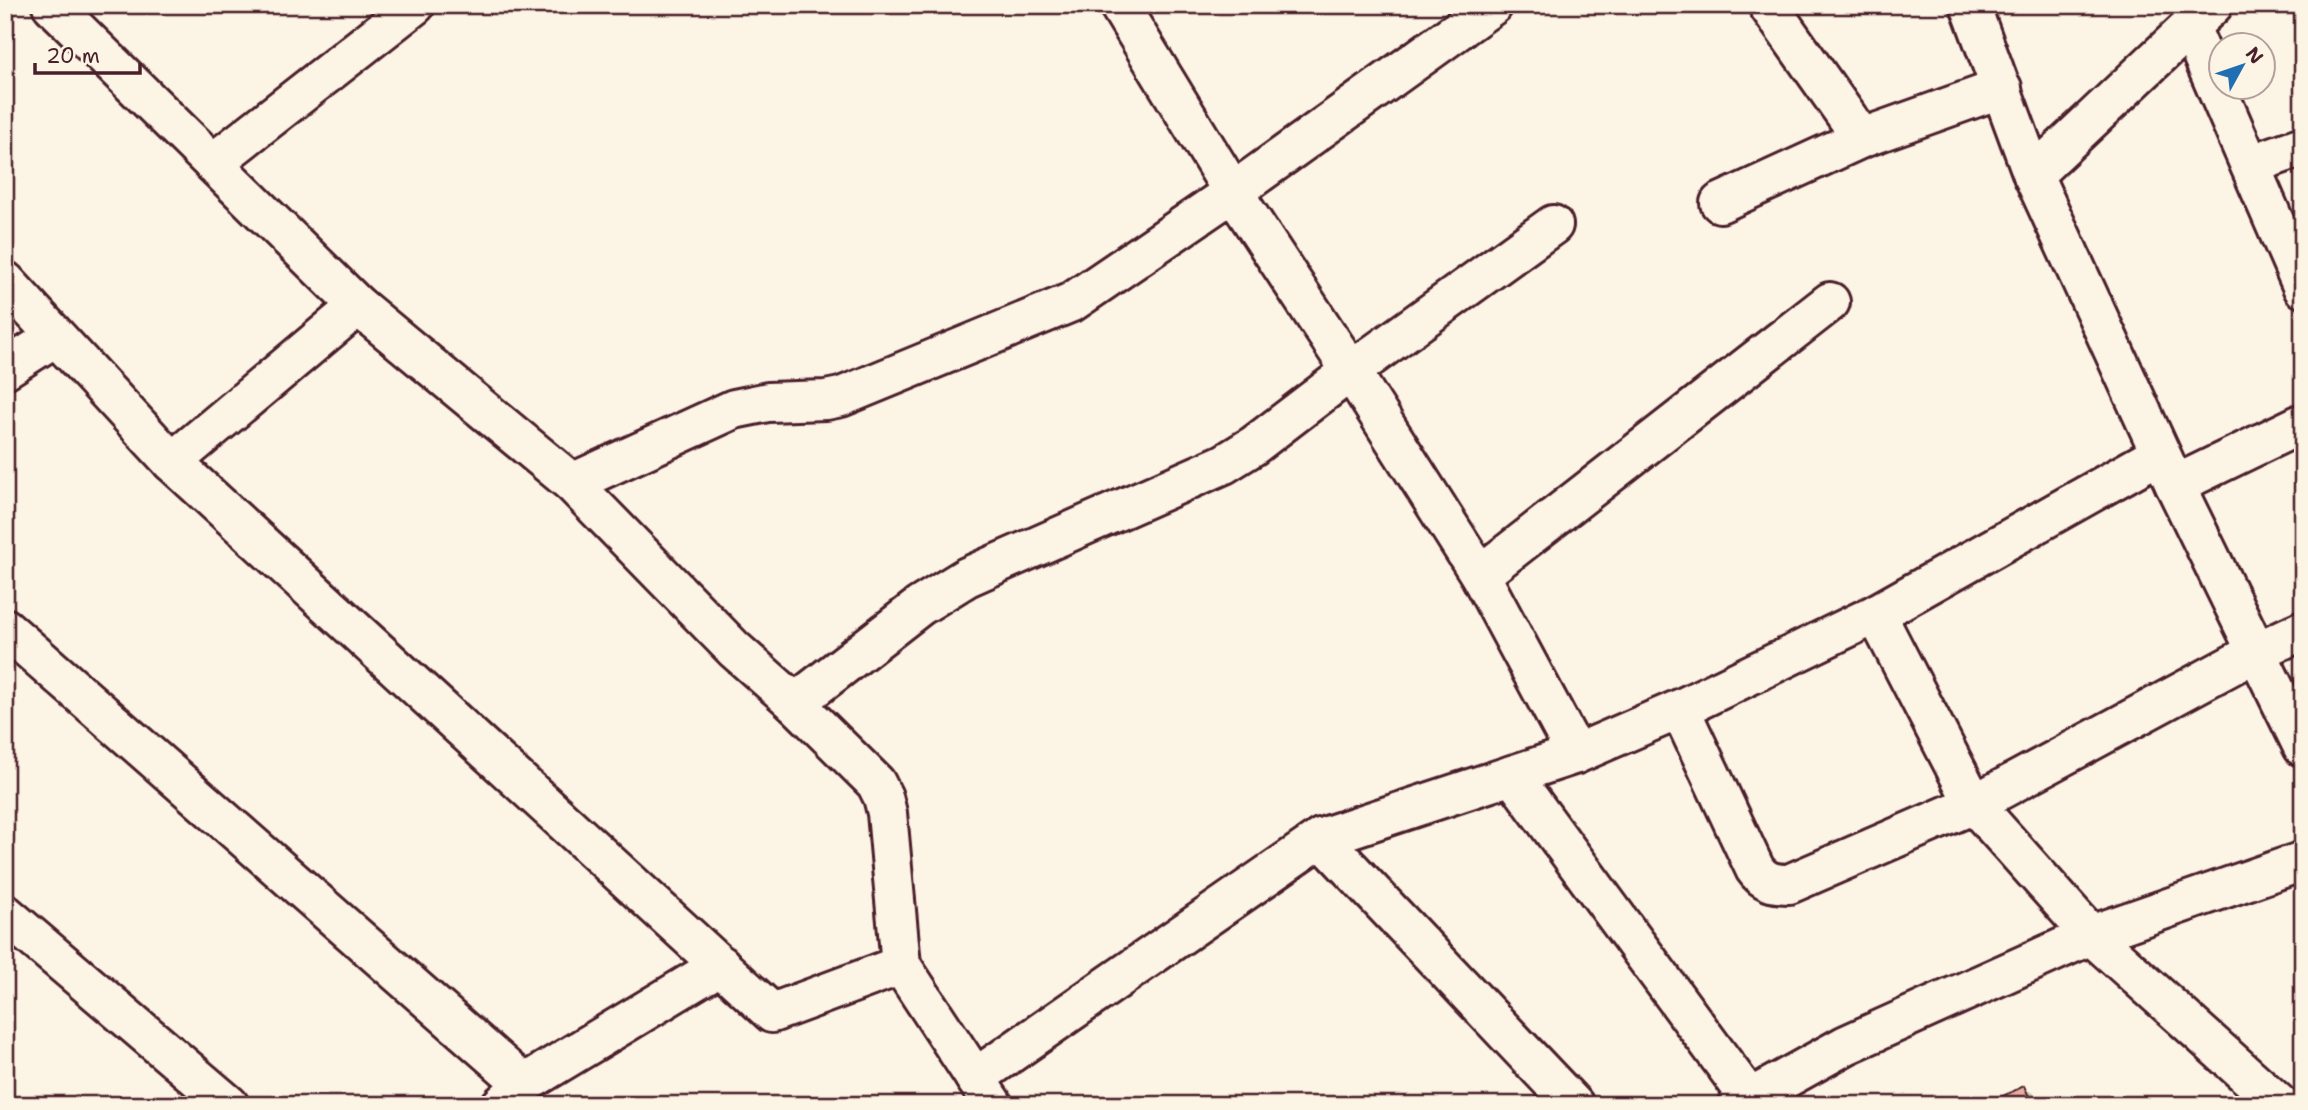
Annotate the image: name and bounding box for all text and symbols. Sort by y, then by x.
scale bar [35,32,140,76]
north arrow [2206,32,2276,102]
text: 20 m [46,42,100,70]
text: N [2240,42,2269,69]

